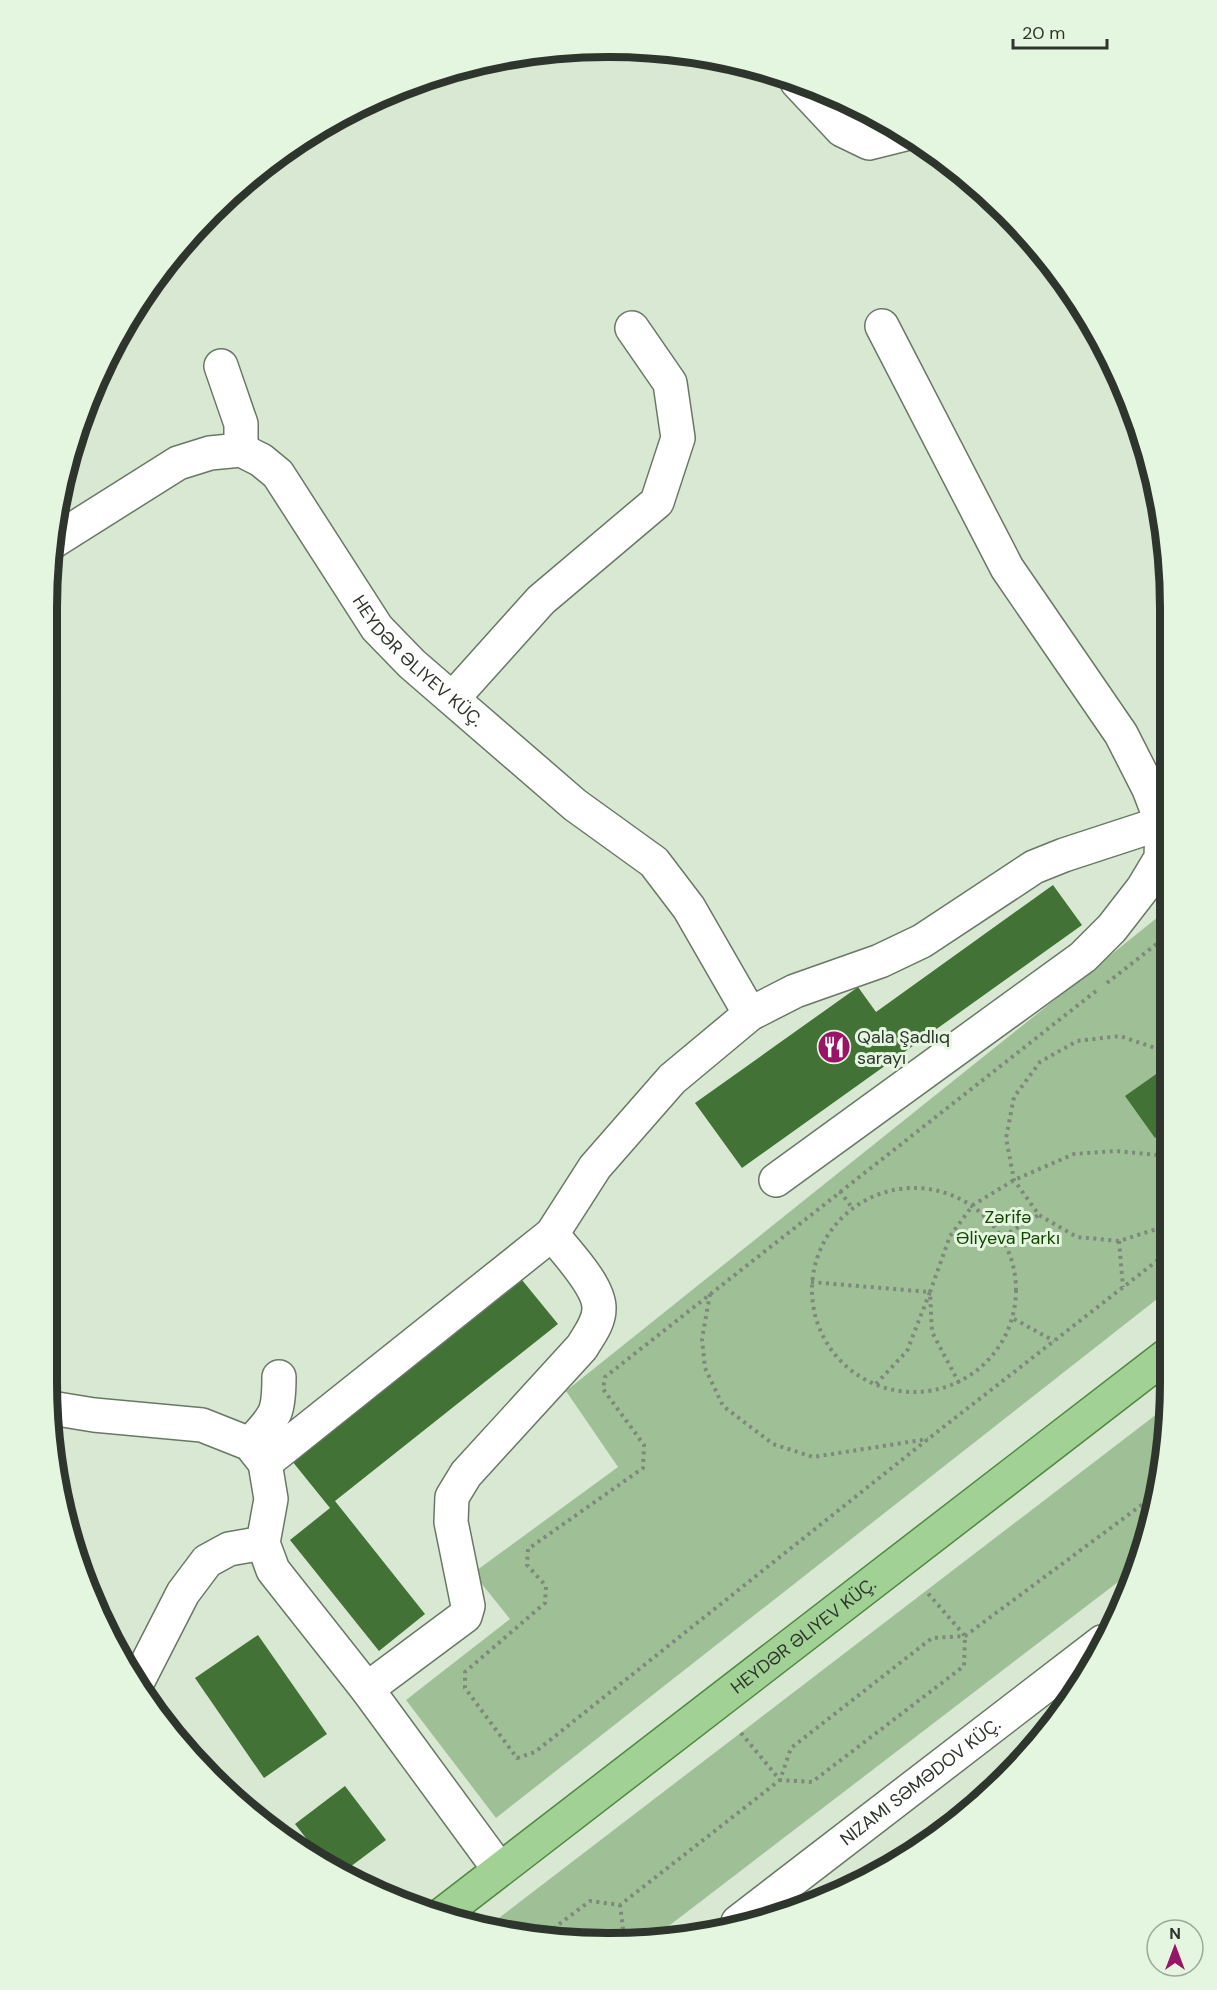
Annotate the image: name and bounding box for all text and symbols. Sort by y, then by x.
scale bar [1013,12,1108,50]
text: 20 m [1022,21,1065,45]
street label: HEYDƏR ƏLIYEV KÜÇ. [347,590,488,732]
place label: Qala Şadlıq sarayı [857,1025,950,1070]
restaurant icon: Qala Şadlıq sarayı [816,1029,852,1065]
park label: Zərifə Əliyeva Parkı [956,1205,1060,1250]
street label: HEYDƏR ƏLIYEV KÜÇ. [726,1572,881,1699]
street label: NIZAMI SƏMƏDOV KÜÇ. [835,1712,1005,1851]
north arrow [1145,1918,1205,1978]
text: N [1169,1923,1181,1944]

